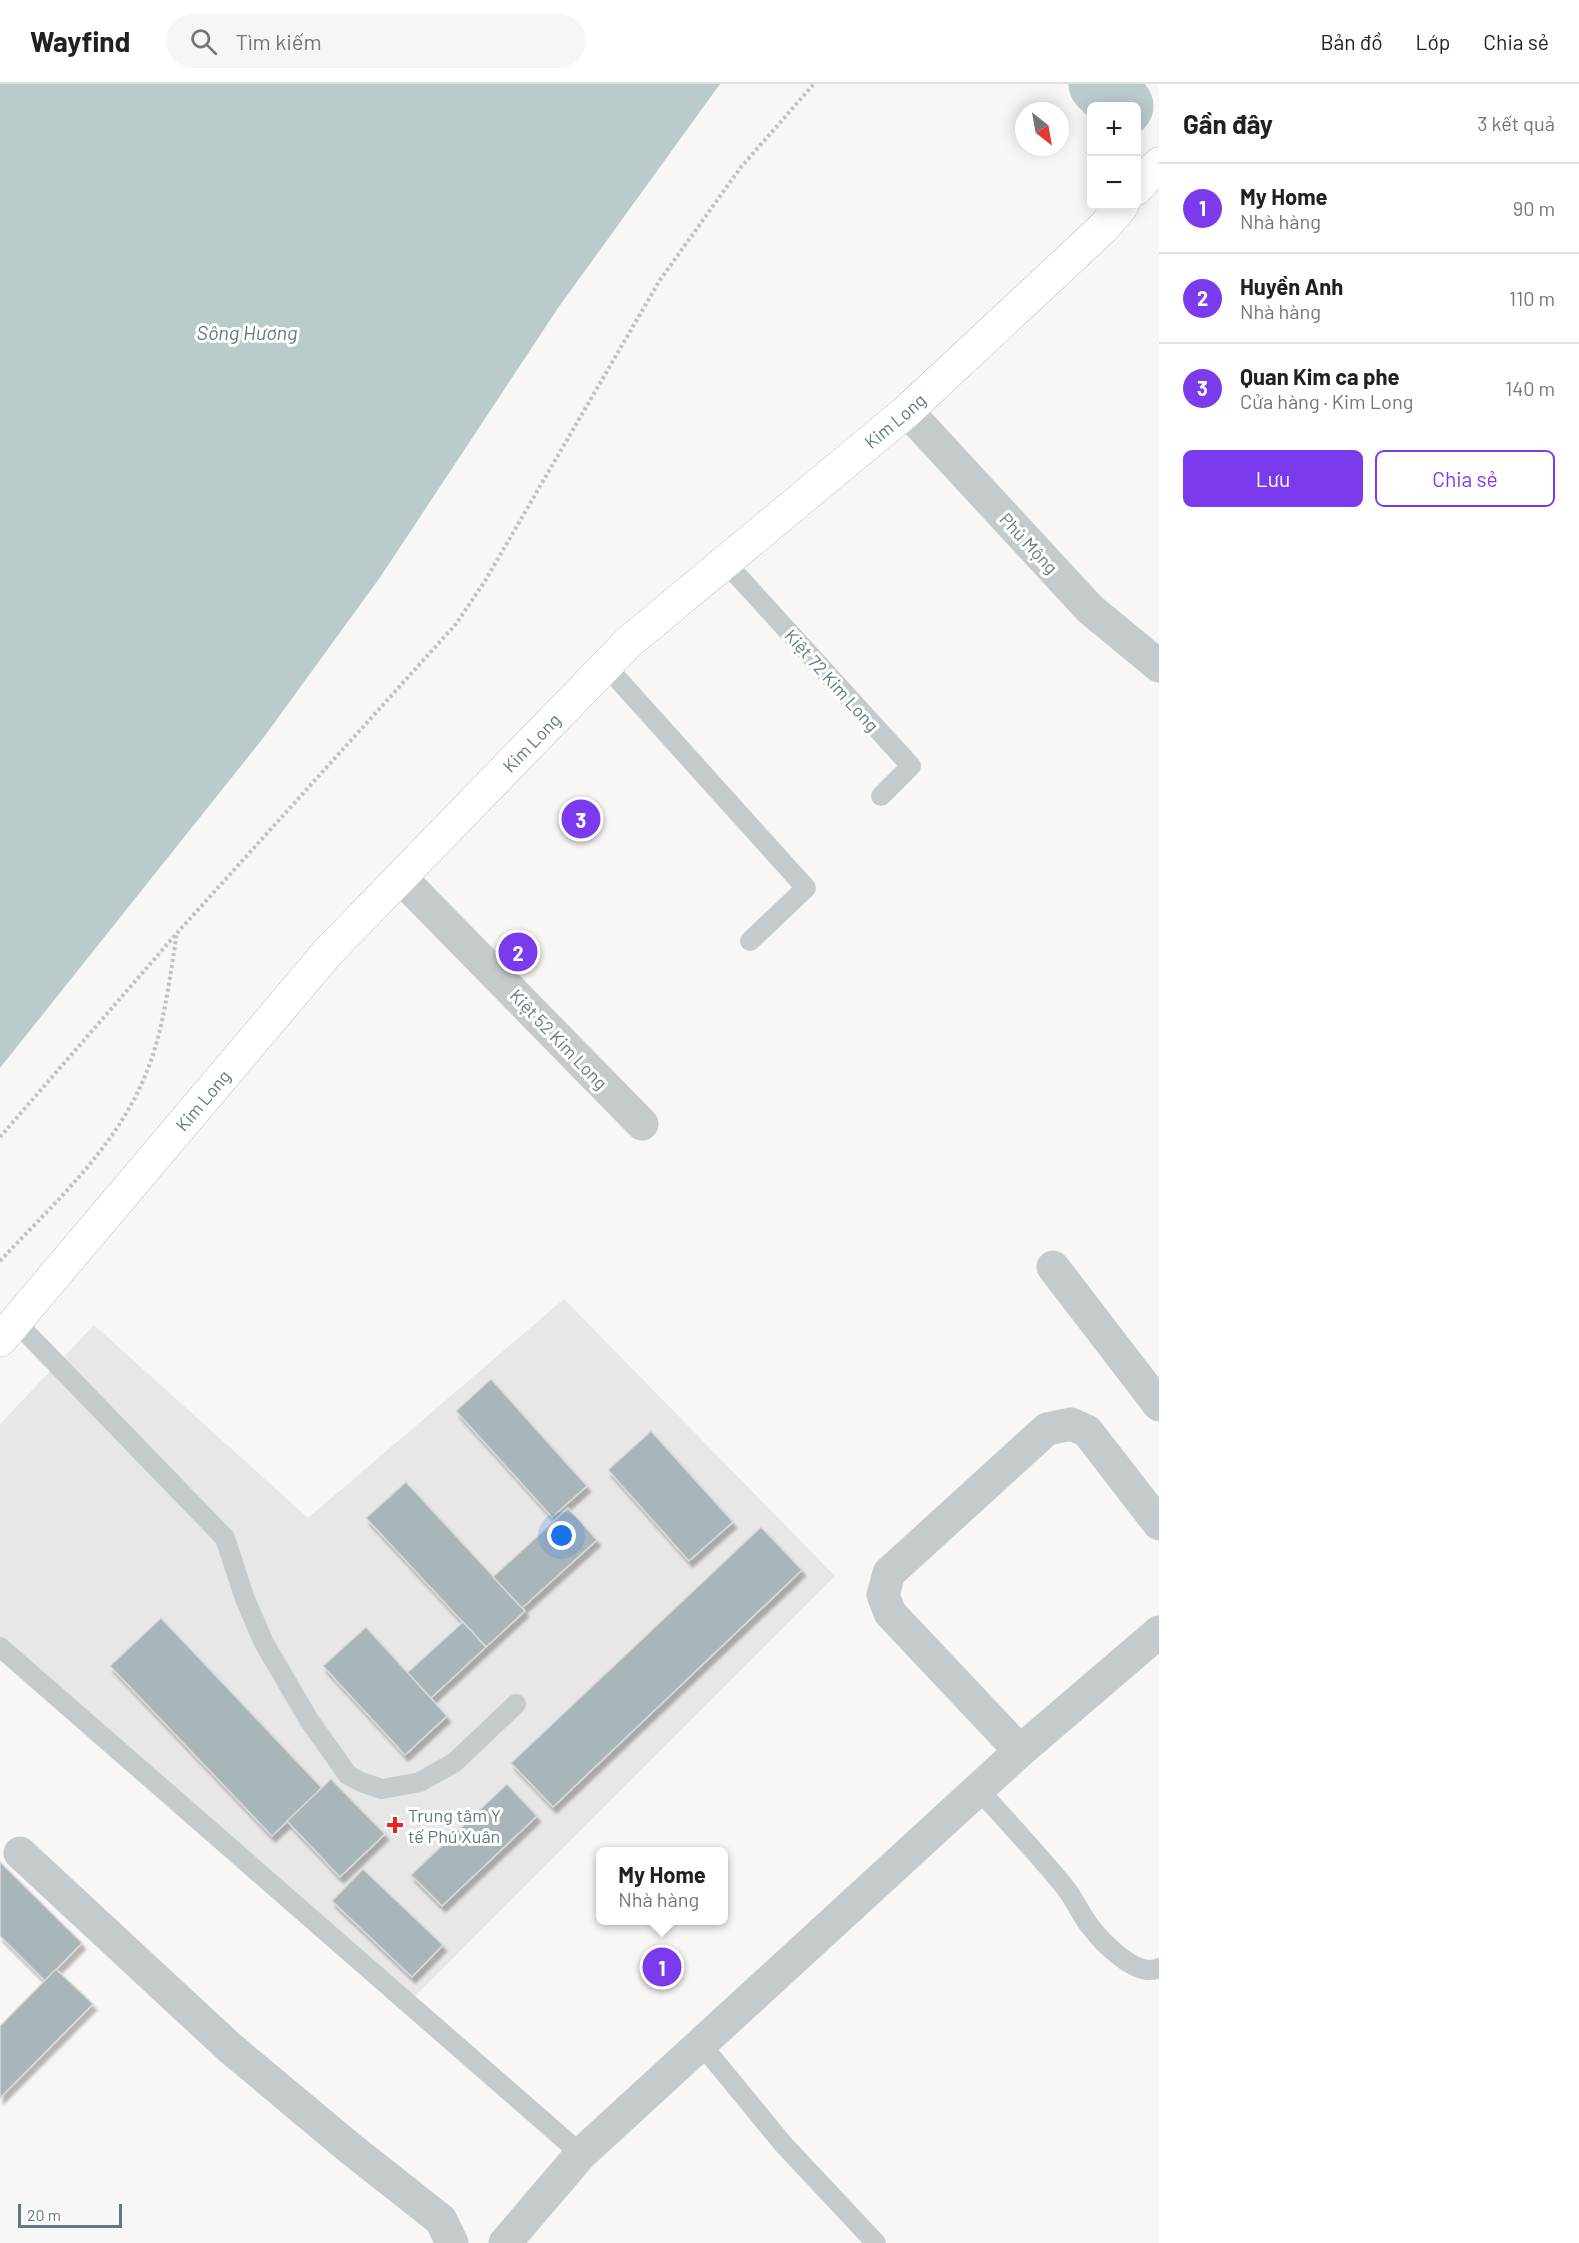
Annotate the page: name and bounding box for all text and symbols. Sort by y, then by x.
search box [166,14,586,68]
text: Wayfind [30,24,130,58]
icon: search [187,25,220,58]
text: Tìm kiếm [235,28,322,54]
text: Bản đồ [1321,29,1383,54]
text: Lớp [1416,29,1450,54]
text: Chia sẻ [1483,29,1549,54]
north arrow [1015,102,1069,156]
map controls [1087,102,1141,210]
button: + [1087,102,1141,156]
text: Gần đây [1183,108,1273,139]
text: 3 kết quả [1477,111,1555,135]
button: − [1087,156,1141,210]
text: My Home [1240,183,1328,209]
text: 1 [1199,196,1206,220]
text: 90 m [1513,196,1555,220]
text: Nhà hàng [1240,209,1321,233]
text: Huyền Anh [1240,273,1343,299]
text: 2 [1197,286,1208,310]
text: 110 m [1509,286,1555,310]
text: Nhà hàng [1240,299,1321,323]
water label: Sông Hương [197,320,297,344]
text: Quan Kim ca phe [1240,363,1400,389]
text: 3 [1197,376,1208,400]
text: 140 m [1505,376,1555,400]
street label: Kim Long [860,389,930,453]
text: Cửa hàng · Kim Long [1240,389,1413,413]
button: Lưu [1183,450,1363,507]
button: Chia sẻ [1375,450,1555,507]
street label: Phú Mộng [995,508,1063,578]
street label: Kiệt 72 Kim Long [780,624,884,736]
street label: Kim Long [498,709,565,777]
pin: 3 [562,796,600,842]
pin: 2 [498,930,538,974]
street label: Kiệt 52 Kim Long [506,984,612,1094]
street label: Kim Long [171,1065,235,1135]
your location [547,1521,576,1550]
place label: Trung tâm Y tế Phú Xuân [408,1804,501,1847]
marker: Trung tâm Y tế Phú Xuân [386,1816,404,1834]
popup [596,1847,728,1925]
text: My Home [618,1861,706,1887]
text: Nhà hàng [618,1887,699,1911]
pin: 1 [642,1944,682,1990]
scale bar [18,2201,122,2228]
text: 20 m [27,2205,61,2224]

